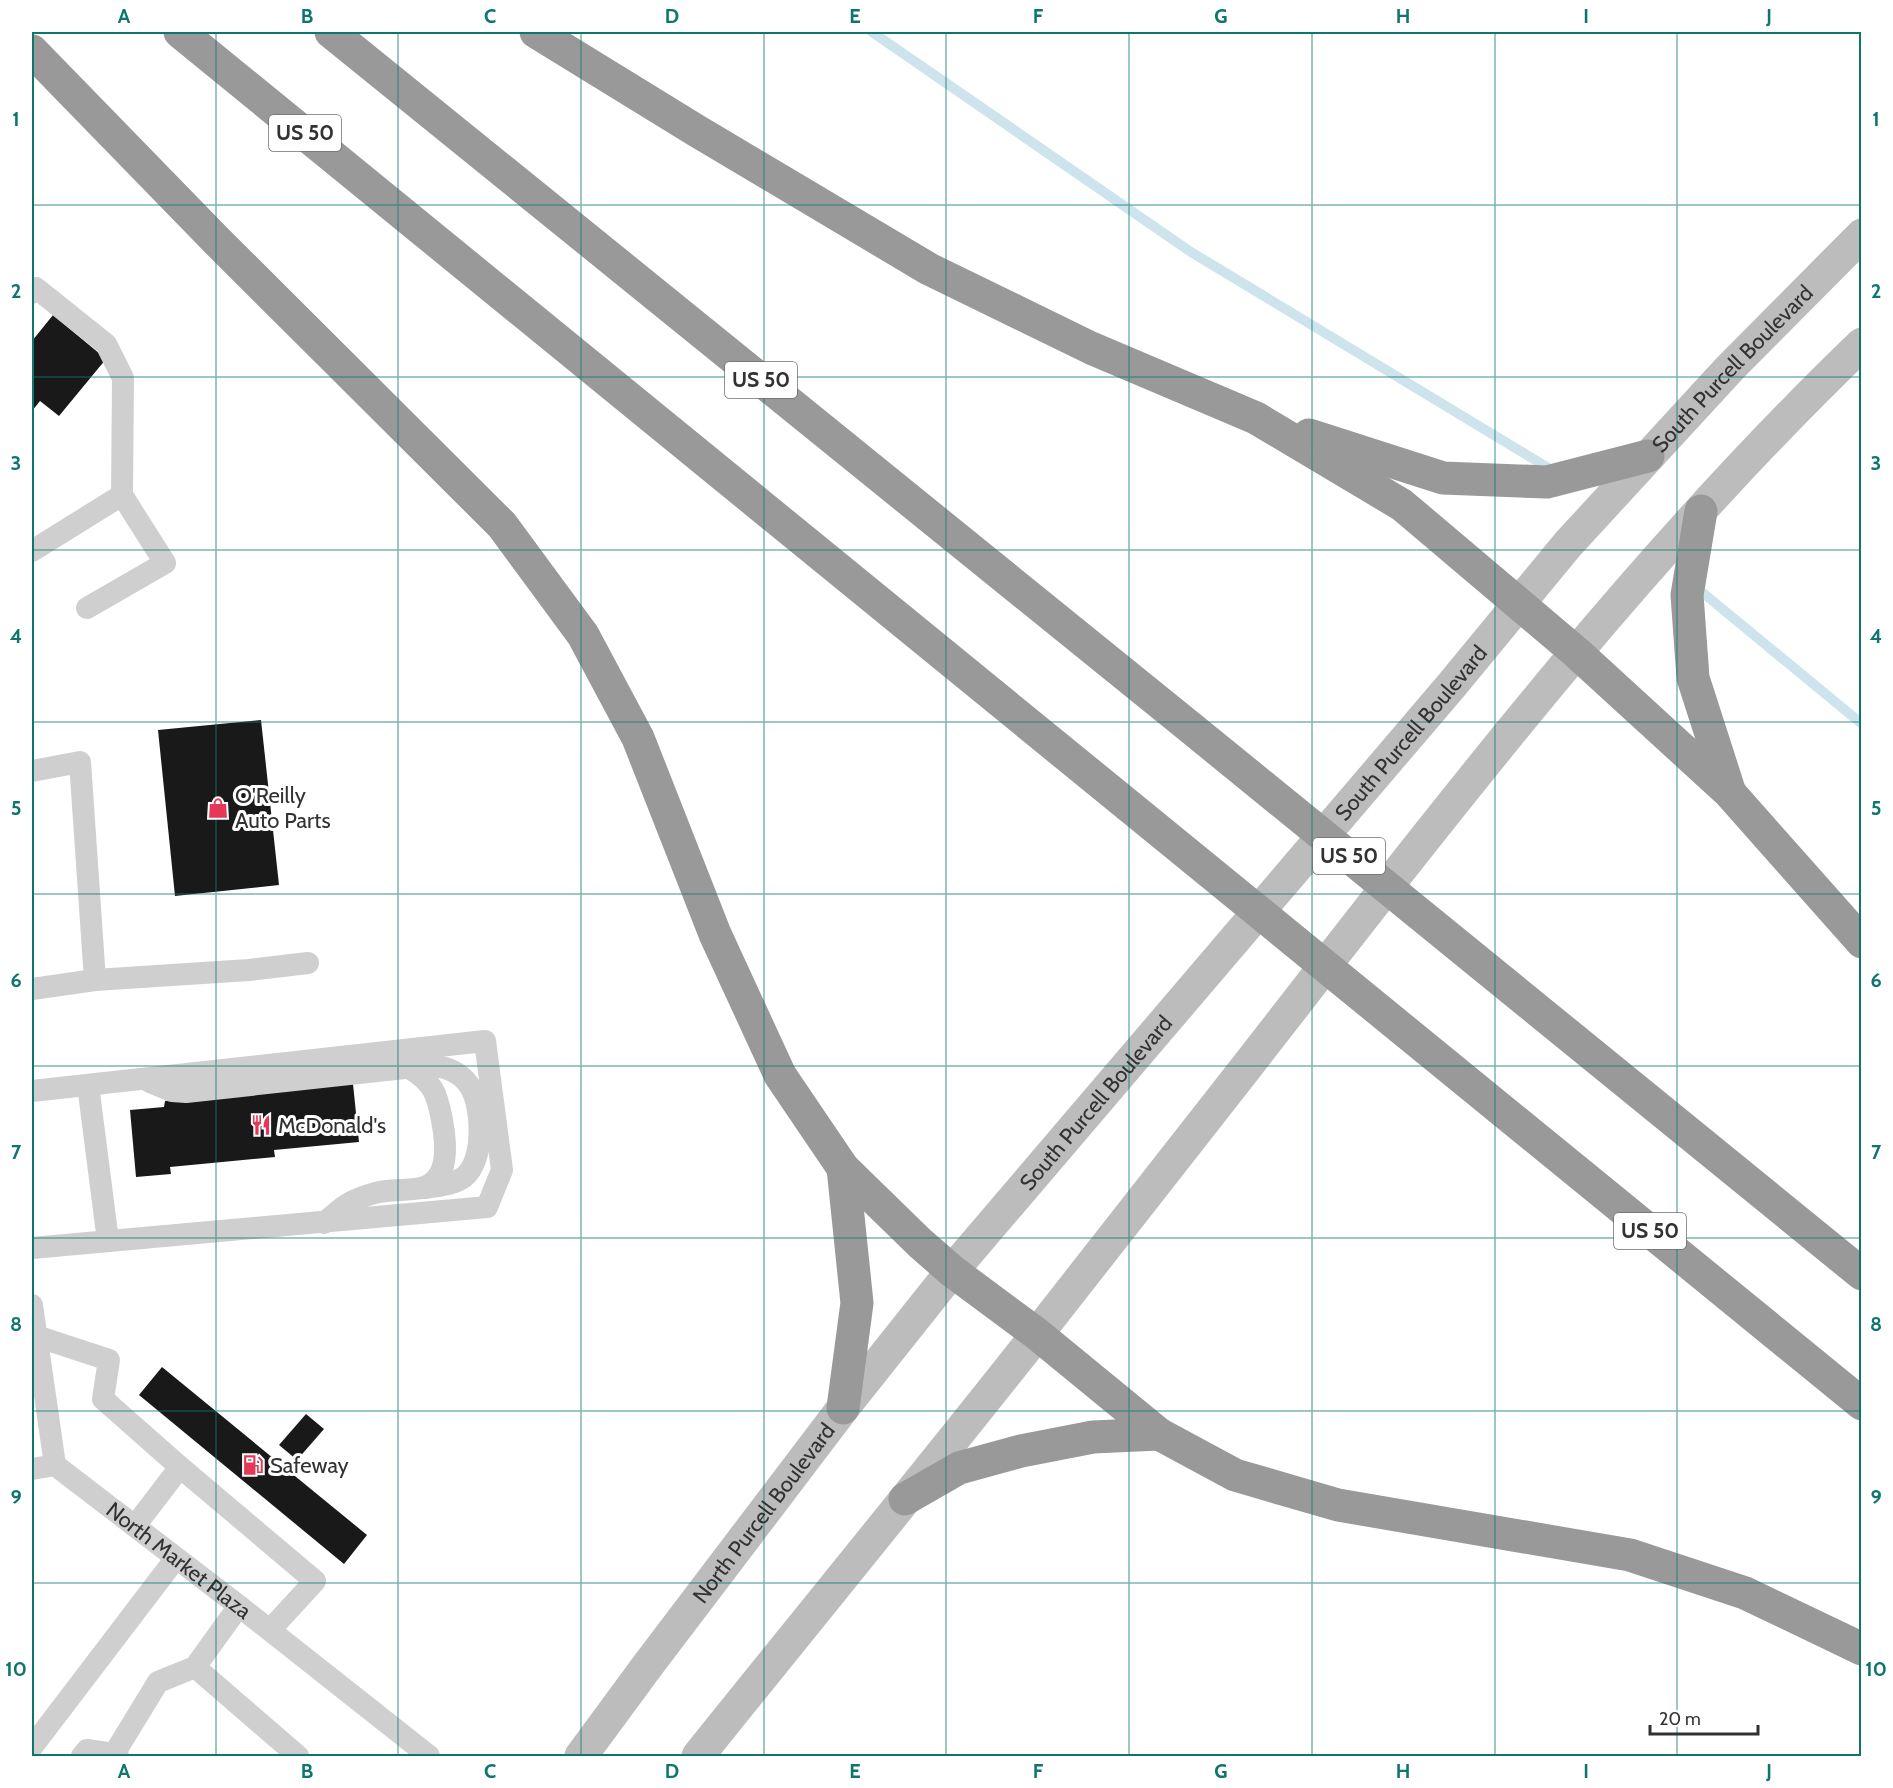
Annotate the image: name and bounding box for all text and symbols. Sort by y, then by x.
text: A [118,4,131,28]
text: B [301,4,313,28]
text: C [484,4,496,28]
text: D [665,4,679,28]
text: E [849,4,861,28]
text: F [1033,4,1044,28]
text: G [1214,4,1228,28]
text: H [1396,4,1410,28]
text: I [1583,4,1589,28]
text: J [1765,4,1772,28]
text: 1 [12,107,20,131]
text: 1 [1872,107,1880,131]
road number: US 50 [269,115,341,151]
text: 2 [11,279,21,303]
street label: South Purcell Boulevard [1646,279,1819,458]
text: 2 [1871,279,1881,303]
road number: US 50 [725,362,797,398]
text: 3 [11,451,21,475]
text: 3 [1871,451,1881,475]
text: 4 [10,624,22,648]
text: 4 [1870,624,1882,648]
street label: South Purcell Boulevard [1329,640,1493,826]
place label: O'Reilly Auto Parts [235,782,331,834]
text: 5 [11,796,21,820]
shop icon: O'Reilly Auto Parts [206,796,230,820]
text: 5 [1871,796,1881,820]
road number: US 50 [1313,838,1385,874]
text: 6 [10,968,22,992]
text: 6 [1870,968,1882,992]
street label: South Purcell Boulevard [1014,1010,1178,1196]
place label: McDonald's [278,1112,386,1139]
restaurant icon: McDonald's [249,1113,273,1137]
text: 7 [11,1140,22,1164]
text: 7 [1871,1140,1882,1164]
road number: US 50 [1614,1213,1686,1249]
text: 8 [10,1312,22,1336]
text: 8 [1870,1312,1882,1336]
street label: North Purcell Boulevard [687,1418,841,1609]
place label: Safeway [270,1452,349,1479]
fuel station icon: Safeway [241,1453,265,1477]
text: 9 [10,1485,22,1509]
text: 9 [1870,1485,1882,1509]
street label: North Market Plaza [101,1496,257,1625]
text: 10 [5,1657,27,1681]
text: 10 [1865,1657,1887,1681]
scale bar [1650,1698,1758,1736]
text: 20 m [1659,1708,1701,1730]
text: A [118,1759,131,1783]
text: B [301,1759,313,1783]
text: C [484,1759,496,1783]
text: D [665,1759,679,1783]
text: E [849,1759,861,1783]
text: F [1033,1759,1044,1783]
text: G [1214,1759,1228,1783]
text: H [1396,1759,1410,1783]
text: I [1583,1759,1589,1783]
text: J [1765,1759,1772,1783]

